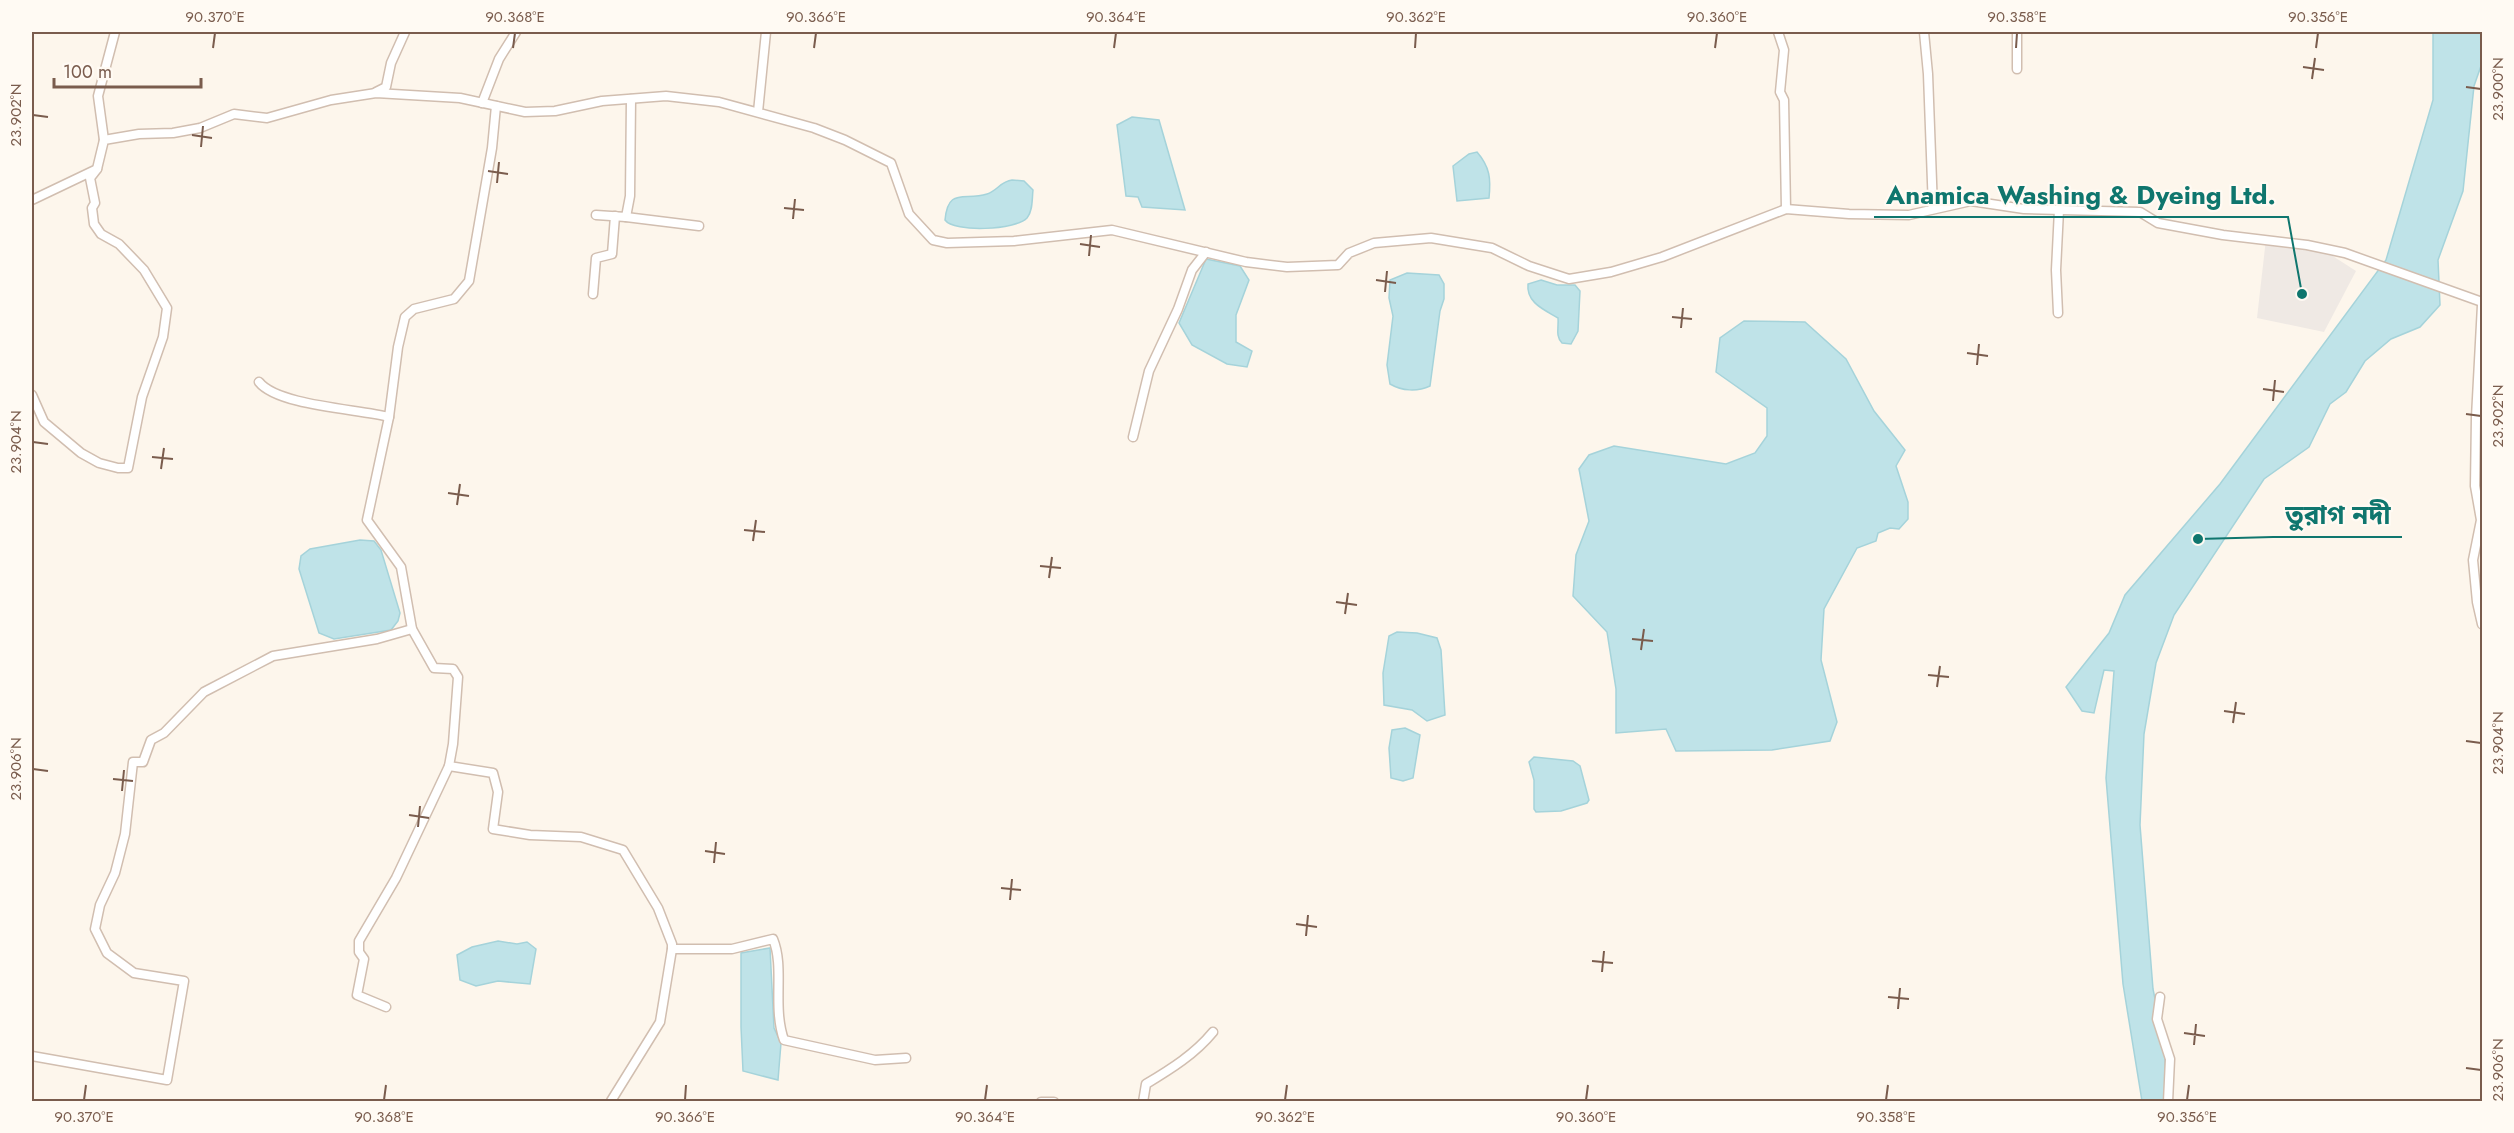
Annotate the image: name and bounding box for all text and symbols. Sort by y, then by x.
text: 90.370°E [185,6,245,28]
text: 90.368°E [485,6,545,28]
text: 90.366°E [786,6,846,28]
text: 90.364°E [1086,6,1146,28]
text: 90.362°E [1386,6,1446,28]
text: 90.360°E [1687,6,1747,28]
text: 90.358°E [1987,6,2047,28]
text: 90.356°E [2288,6,2348,28]
scale bar [54,51,201,89]
text: 23.900°N [2487,57,2509,121]
text: 100 m [63,59,112,85]
text: 23.902°N [5,84,27,146]
callout: Anamica Washing & Dyeing Ltd. [1874,173,2288,217]
text: Anamica Washing & Dyeing Ltd. [1885,176,2276,214]
text: 23.902°N [2487,385,2509,447]
text: 23.904°N [5,410,27,474]
callout: তুরাগ নদী [2273,493,2402,537]
text: তুরাগ নদী [2284,496,2391,534]
text: 23.904°N [2487,711,2509,775]
text: 23.906°N [5,737,27,801]
text: 23.906°N [2487,1038,2509,1102]
text: 90.370°E [54,1106,114,1128]
text: 90.368°E [354,1106,414,1128]
text: 90.366°E [655,1106,715,1128]
text: 90.364°E [955,1106,1015,1128]
text: 90.362°E [1255,1106,1315,1128]
text: 90.360°E [1556,1106,1616,1128]
text: 90.358°E [1856,1106,1916,1128]
text: 90.356°E [2157,1106,2217,1128]

